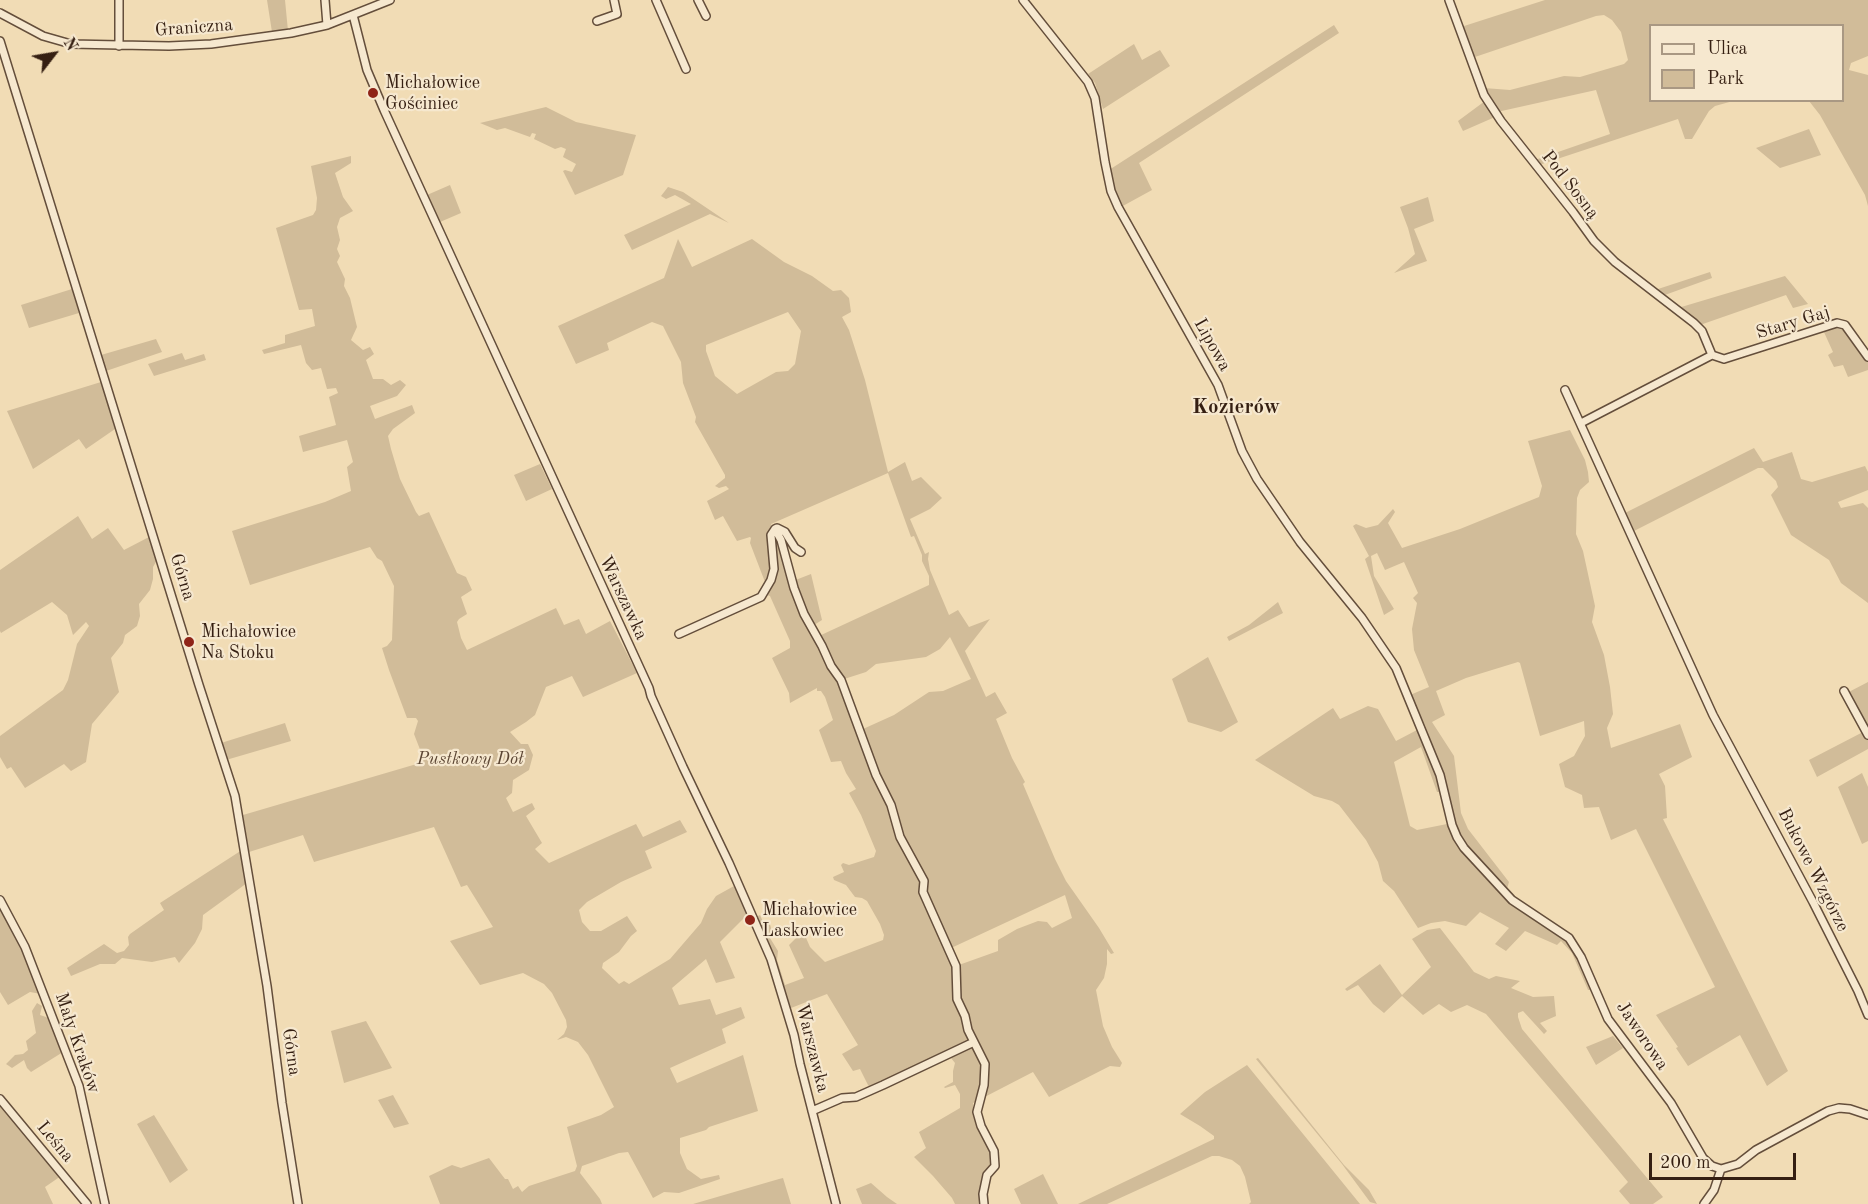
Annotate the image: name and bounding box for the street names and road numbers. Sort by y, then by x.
street label: Graniczna [154,14,234,42]
street label: Pod Sosną [1536,146,1604,224]
street label: Stary Gaj [1754,302,1832,344]
street label: Lipowa [1189,315,1235,375]
street label: Górna [165,551,199,603]
street label: Warszawka [594,552,652,644]
street label: Bukowe Wzgórze [1773,805,1853,935]
street label: Mały Kraków [50,990,104,1096]
street label: Jaworowa [1611,997,1673,1075]
street label: Warszawka [791,1001,833,1095]
street label: Górna [277,1027,305,1077]
street label: Leśna [32,1117,78,1167]

